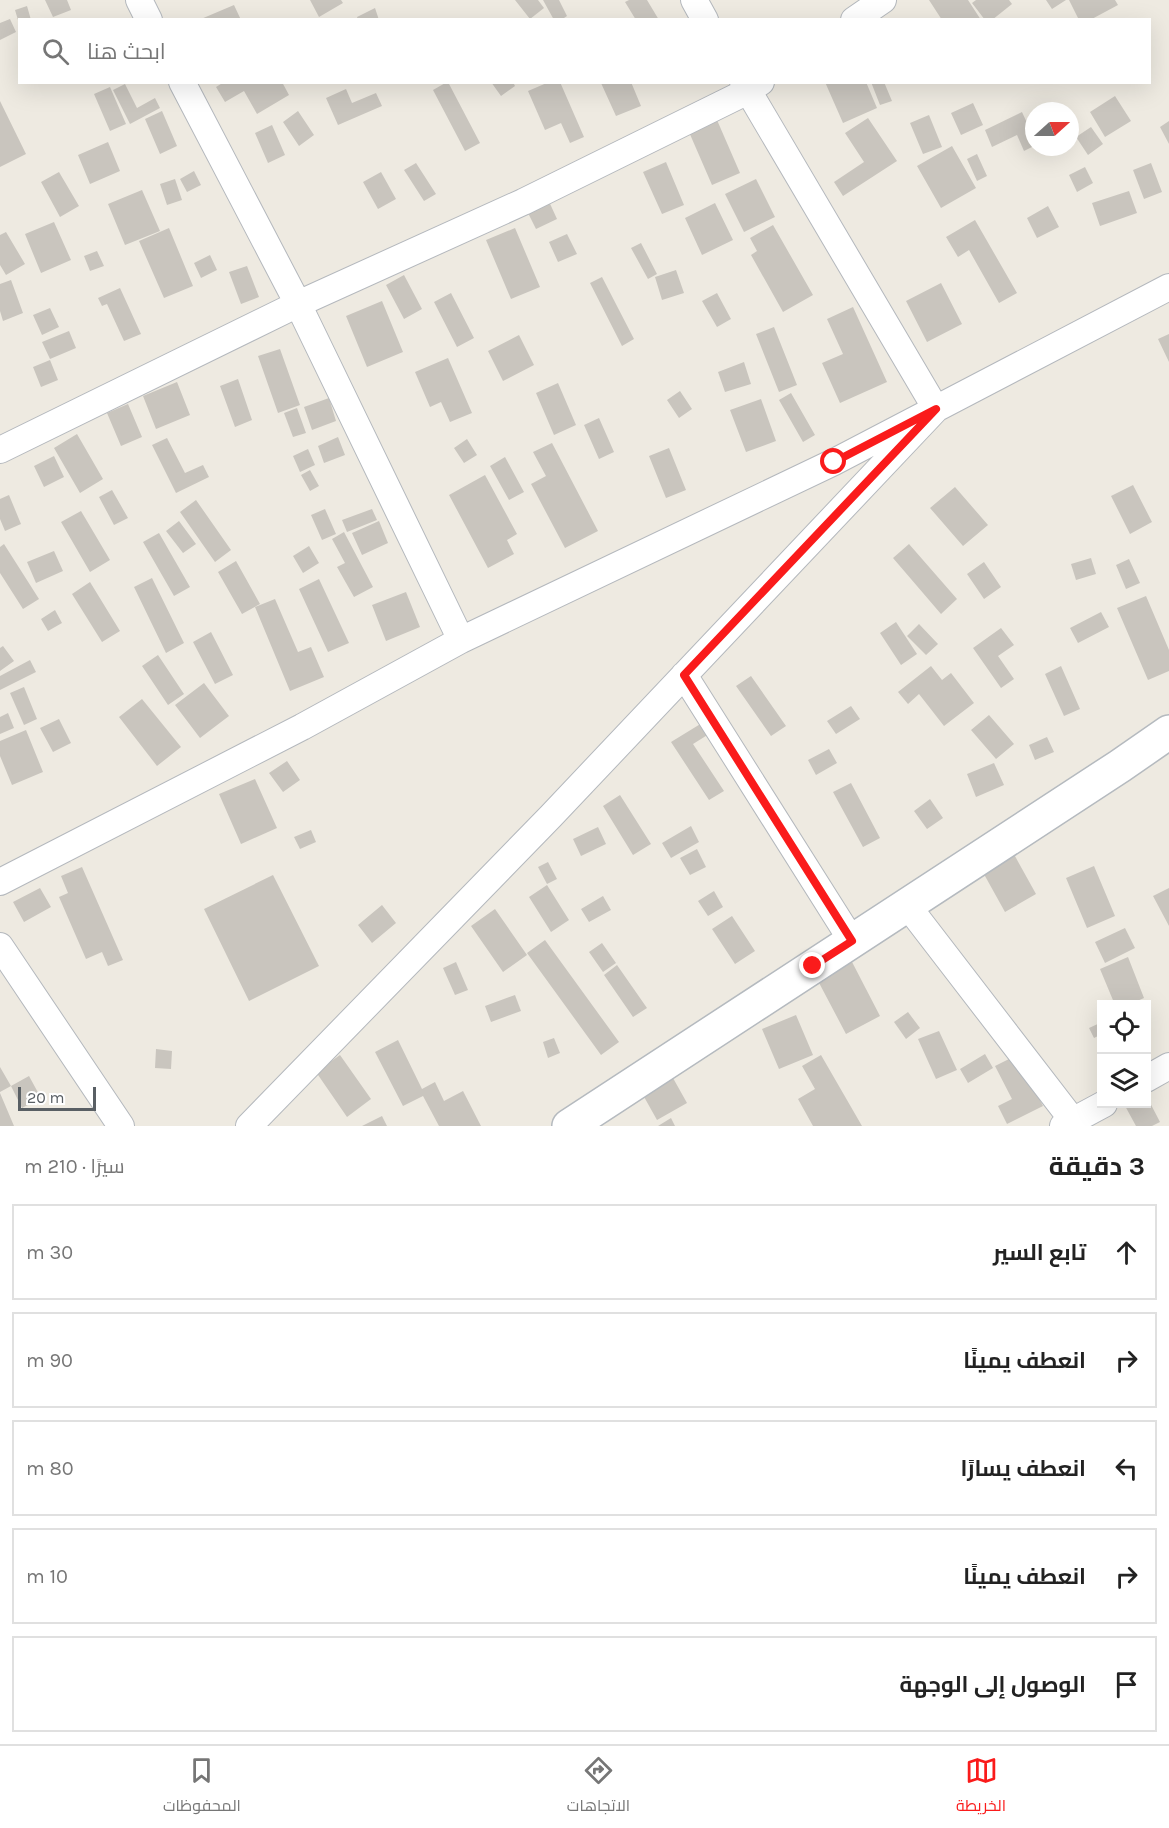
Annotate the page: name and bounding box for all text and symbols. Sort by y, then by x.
search box [18,18,1151,84]
icon: search [39,35,72,68]
text: ابحث هنا [87,39,166,65]
north arrow [1025,102,1079,156]
route start [820,448,846,474]
route end [799,952,825,978]
map controls [1097,1000,1151,1108]
button: locate [1097,1000,1151,1054]
button: layers [1097,1054,1151,1108]
scale bar [18,1084,96,1112]
text: 20 m [27,1088,65,1107]
text: 3 دقيقة [1049,1151,1145,1182]
text: سيرًا · 210 m [24,1155,124,1178]
icon: ahead [1110,1236,1143,1269]
text: تابع السير [993,1240,1086,1266]
text: 30 m [26,1241,73,1264]
icon: right [1110,1344,1143,1377]
text: انعطف يمينًا [963,1348,1086,1374]
text: 90 m [26,1349,73,1372]
icon: left [1110,1452,1143,1485]
text: انعطف يسارًا [960,1456,1086,1482]
text: 80 m [26,1457,74,1480]
icon: right [1110,1560,1143,1593]
text: انعطف يمينًا [963,1564,1086,1590]
text: 10 m [26,1565,68,1588]
icon: arrive [1110,1668,1143,1701]
text: الوصول إلى الوجهة [900,1672,1086,1698]
tab: المحفوظات [163,1754,241,1820]
tab: الاتجاهات [567,1754,630,1820]
tab: الخريطة [956,1754,1006,1820]

